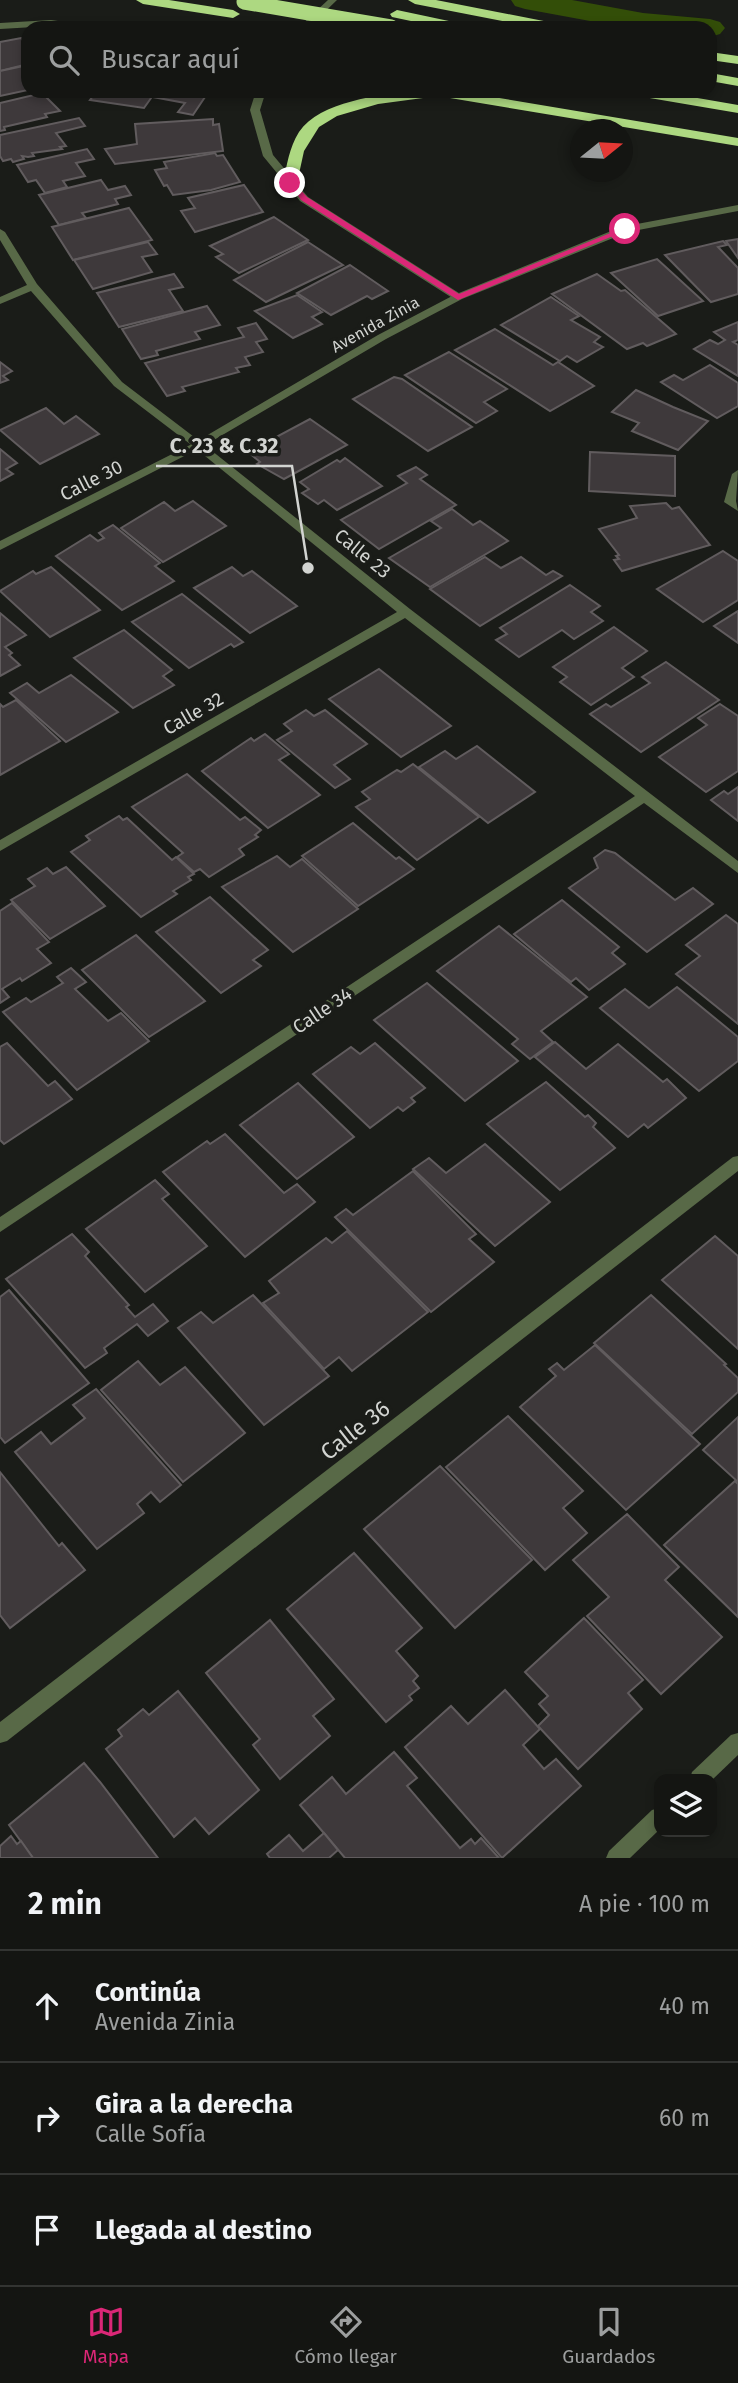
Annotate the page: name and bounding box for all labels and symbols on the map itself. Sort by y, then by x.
north arrow [570,119,633,182]
route end [274,167,305,198]
route start [609,213,640,244]
street label: Avenida Zinia [328,292,423,356]
callout: C. 23 & C.32 [156,424,292,466]
text: C. 23 & C.32 [170,433,278,459]
street label: Calle 30 [56,455,126,506]
street label: Calle 23 [330,524,396,583]
street label: Calle 32 [159,687,227,740]
street label: Calle 34 [288,982,356,1039]
street label: Calle 36 [315,1394,395,1466]

